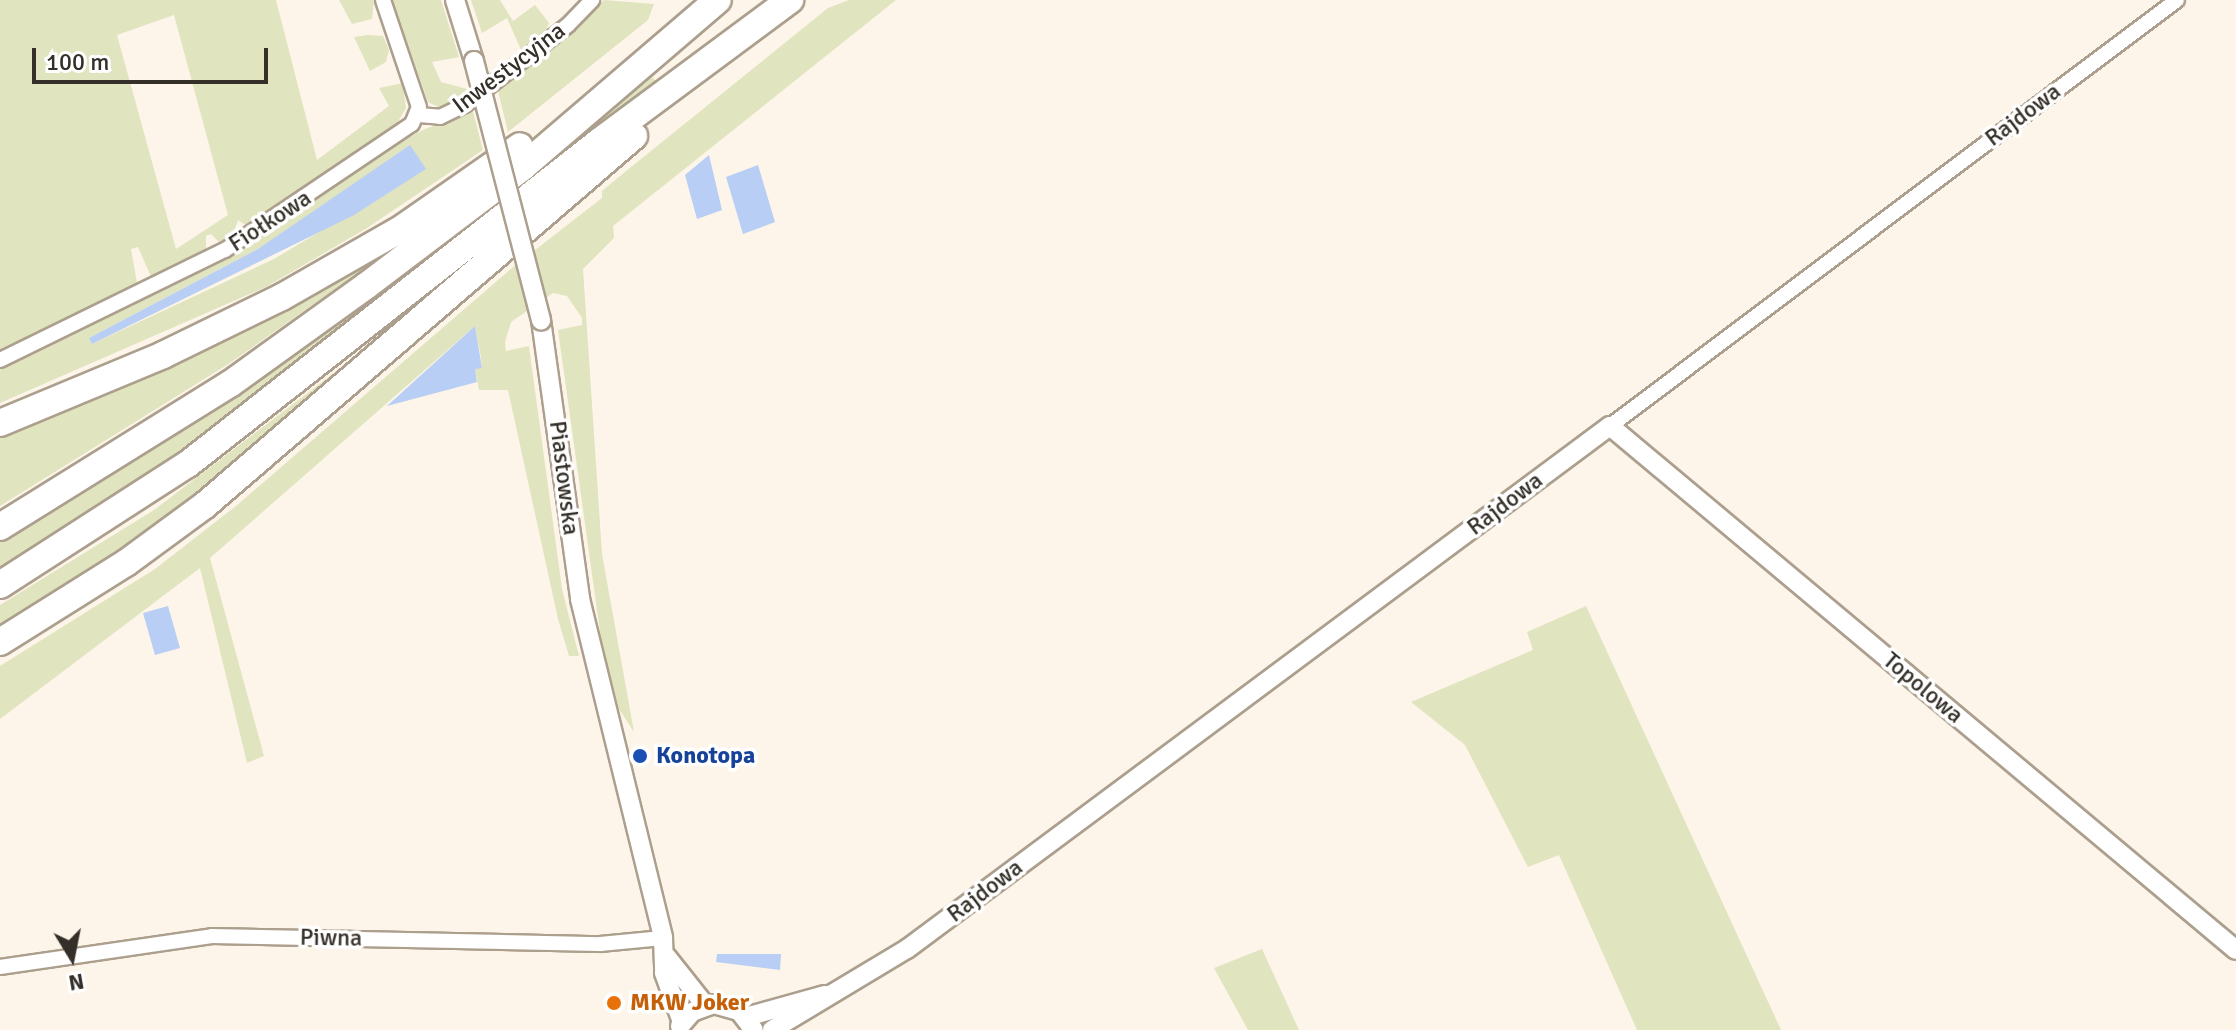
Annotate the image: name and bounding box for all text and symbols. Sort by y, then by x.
street label: Inwestycyjna [447,16,571,120]
scale bar [36,32,272,82]
text: 100 m [46,47,109,77]
street label: Rajdowa [1979,77,2067,153]
street label: Fiołkowa [223,184,317,258]
street label: Piastowska [543,419,585,537]
street label: Rajdowa [1461,466,1549,542]
street label: Topolowa [1877,646,1969,730]
place label: Konotopa [656,742,755,770]
marker: Konotopa [631,747,649,765]
street label: Rajdowa [941,853,1029,929]
north arrow [32,918,112,998]
street label: Piwna [300,923,362,953]
text: N [66,968,86,997]
place label: MKW Joker [630,989,749,1017]
marker: MKW Joker [605,994,623,1012]

